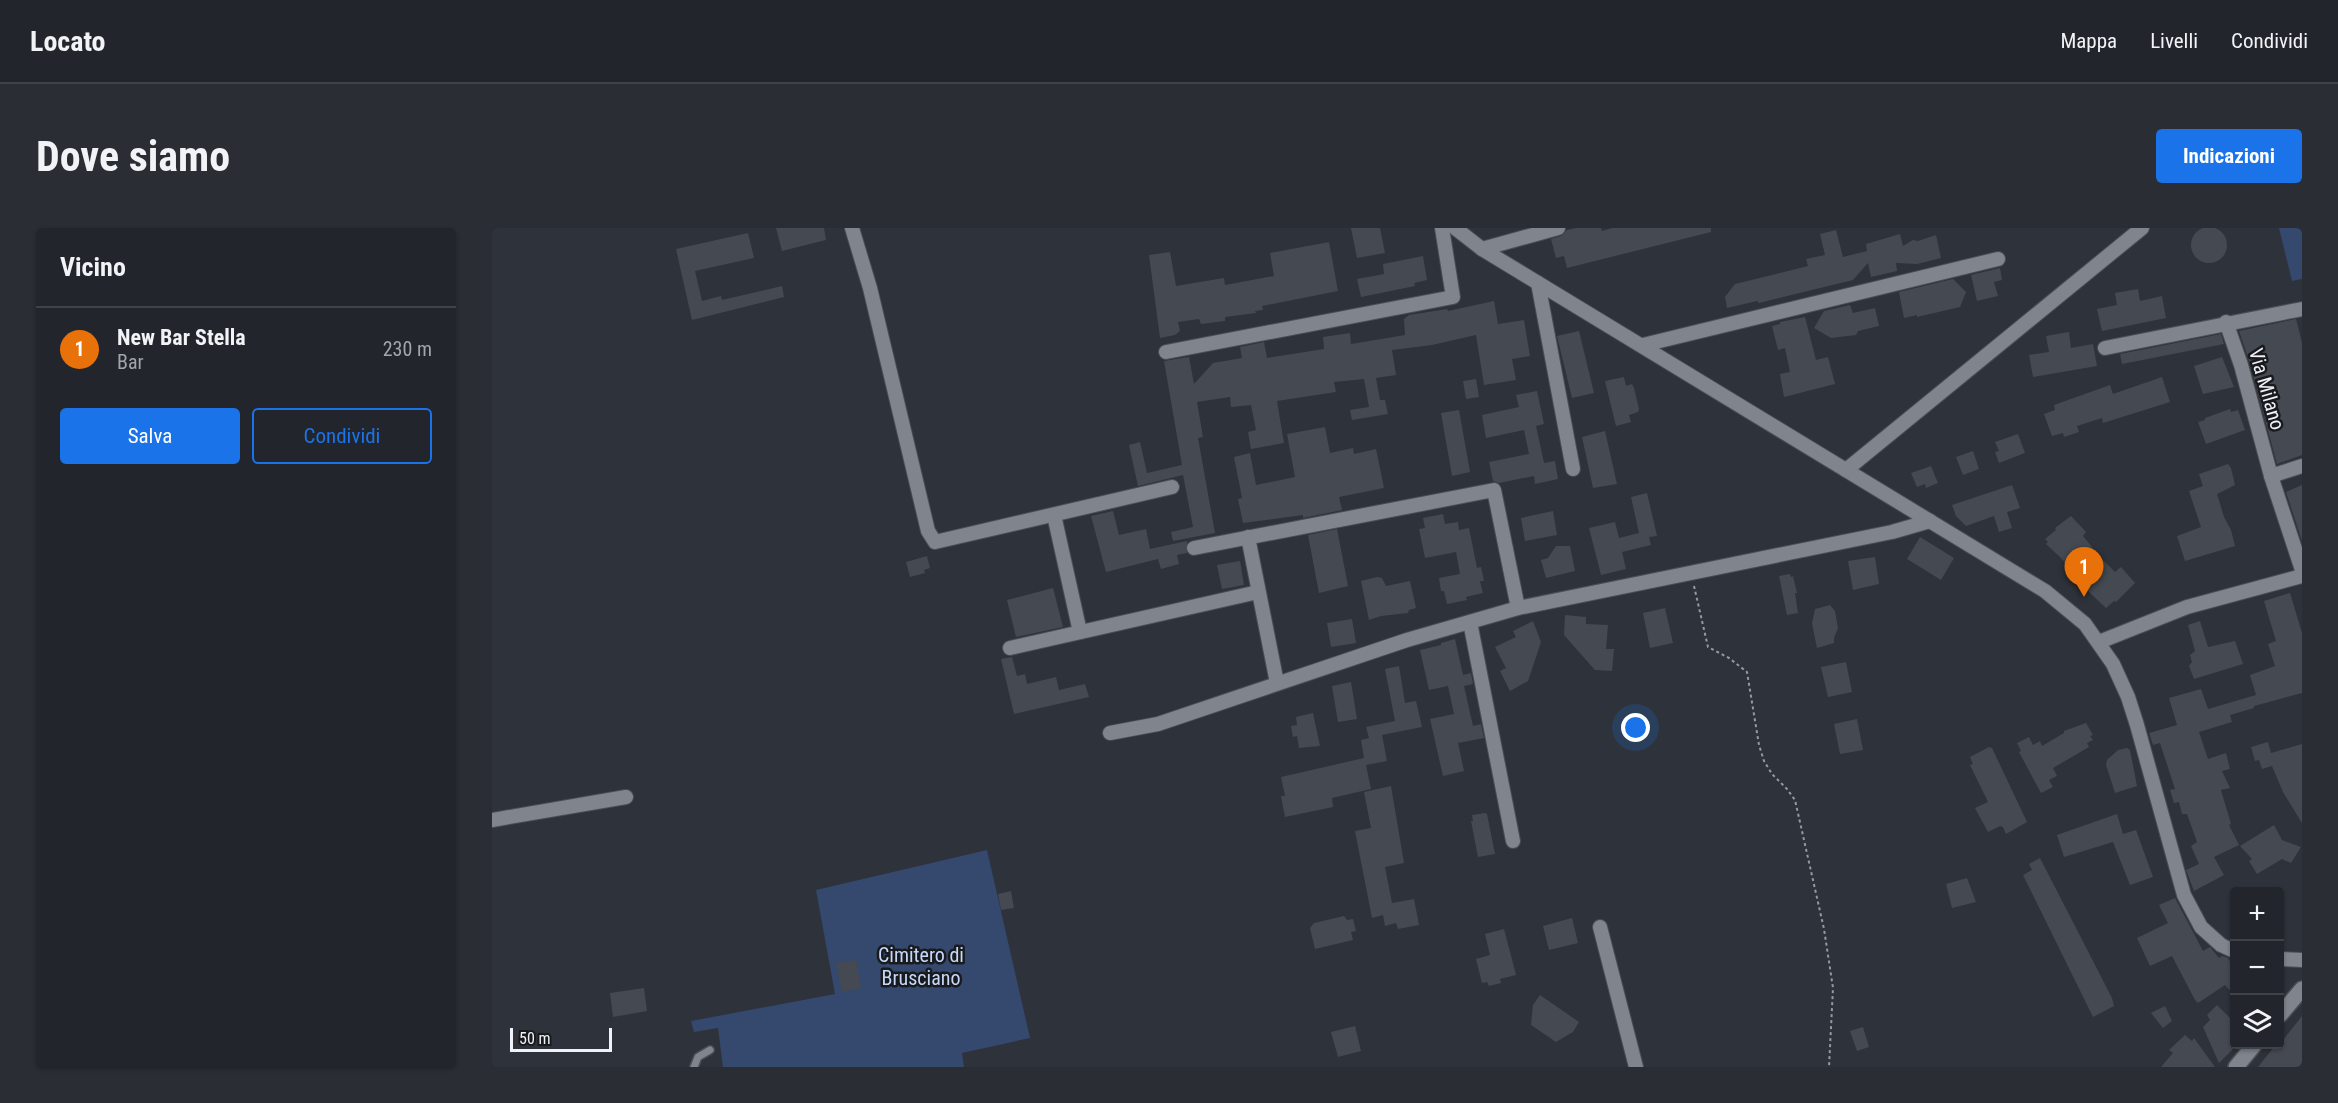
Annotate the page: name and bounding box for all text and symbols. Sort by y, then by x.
text: Locato [30,25,106,58]
text: Mappa [2060,29,2117,53]
text: Livelli [2150,29,2198,53]
text: Condividi [2231,29,2308,53]
button: Indicazioni [2156,129,2302,183]
text: Dove siamo [36,132,230,181]
text: Vicino [60,252,126,282]
text: New Bar Stella [117,325,246,350]
text: 1 [74,337,85,361]
text: 230 m [383,337,432,361]
street label: Via Milano [2244,346,2290,432]
text: Bar [117,350,144,374]
button: Salva [60,408,240,464]
button: Condividi [252,408,432,464]
pin: 1 [2064,548,2104,597]
your location [1621,713,1650,742]
map controls [2230,887,2284,1049]
button: + [2230,887,2284,941]
button: − [2230,941,2284,995]
park label: Cimitero di Brusciano [878,943,964,990]
button: layers [2230,995,2284,1049]
scale bar [510,1025,612,1052]
text: 50 m [519,1029,551,1048]

